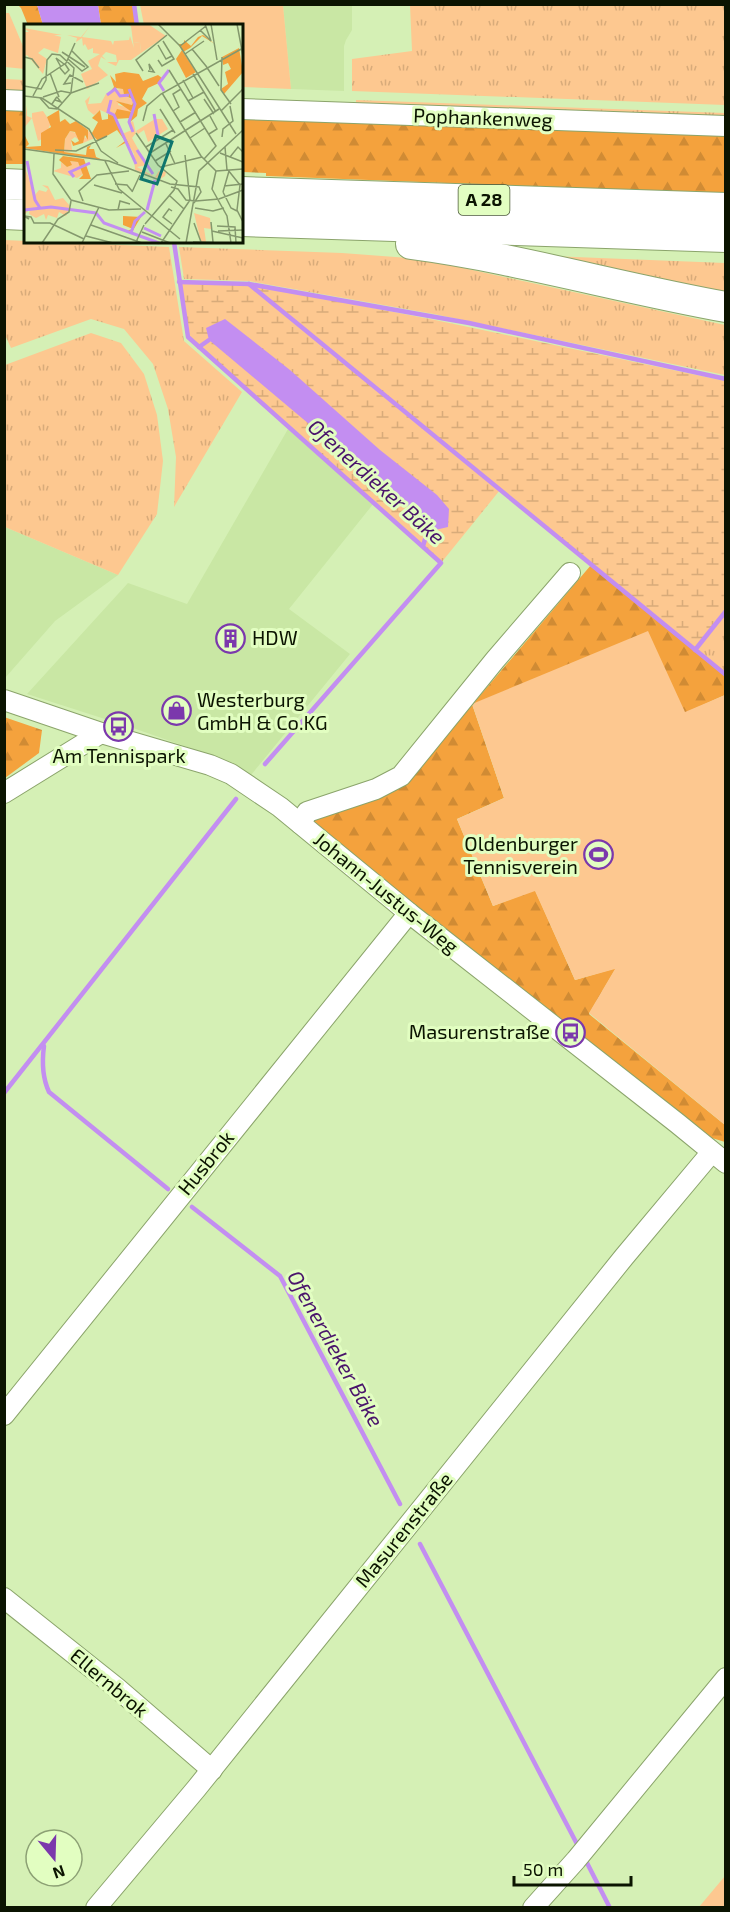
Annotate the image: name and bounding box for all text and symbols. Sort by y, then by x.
inset map [24,24,243,243]
street label: Pophankenweg [413,103,553,131]
road number: A 28 [458,185,510,215]
water label: Ofenerdieker Bäke [304,413,450,549]
building icon: HDW [215,622,247,654]
place label: HDW [252,625,298,649]
place label: Westerburg GmbH & Co.KG [197,687,327,734]
shop icon: Westerburg GmbH & Co.KG [160,695,192,727]
bus stop icon: Am Tennispark [103,710,135,742]
place label: Am Tennispark [52,743,186,767]
street label: Johann-Justus-Weg [310,827,464,958]
place label: Oldenburger Tennisverein [463,831,578,878]
sports icon: Oldenburger Tennisverein [583,839,615,871]
bus stop icon: Masurenstraße [555,1016,587,1048]
place label: Masurenstraße [409,1019,550,1043]
street label: Husbrok [172,1125,238,1199]
water label: Ofenerdieker Bäke [283,1266,390,1431]
street label: Masurenstraße [349,1467,457,1592]
street label: Ellernbrok [66,1643,153,1722]
north arrow [24,1828,84,1888]
scale bar [514,1849,631,1887]
text: 50 m [523,1858,563,1880]
text: N [50,1862,68,1884]

